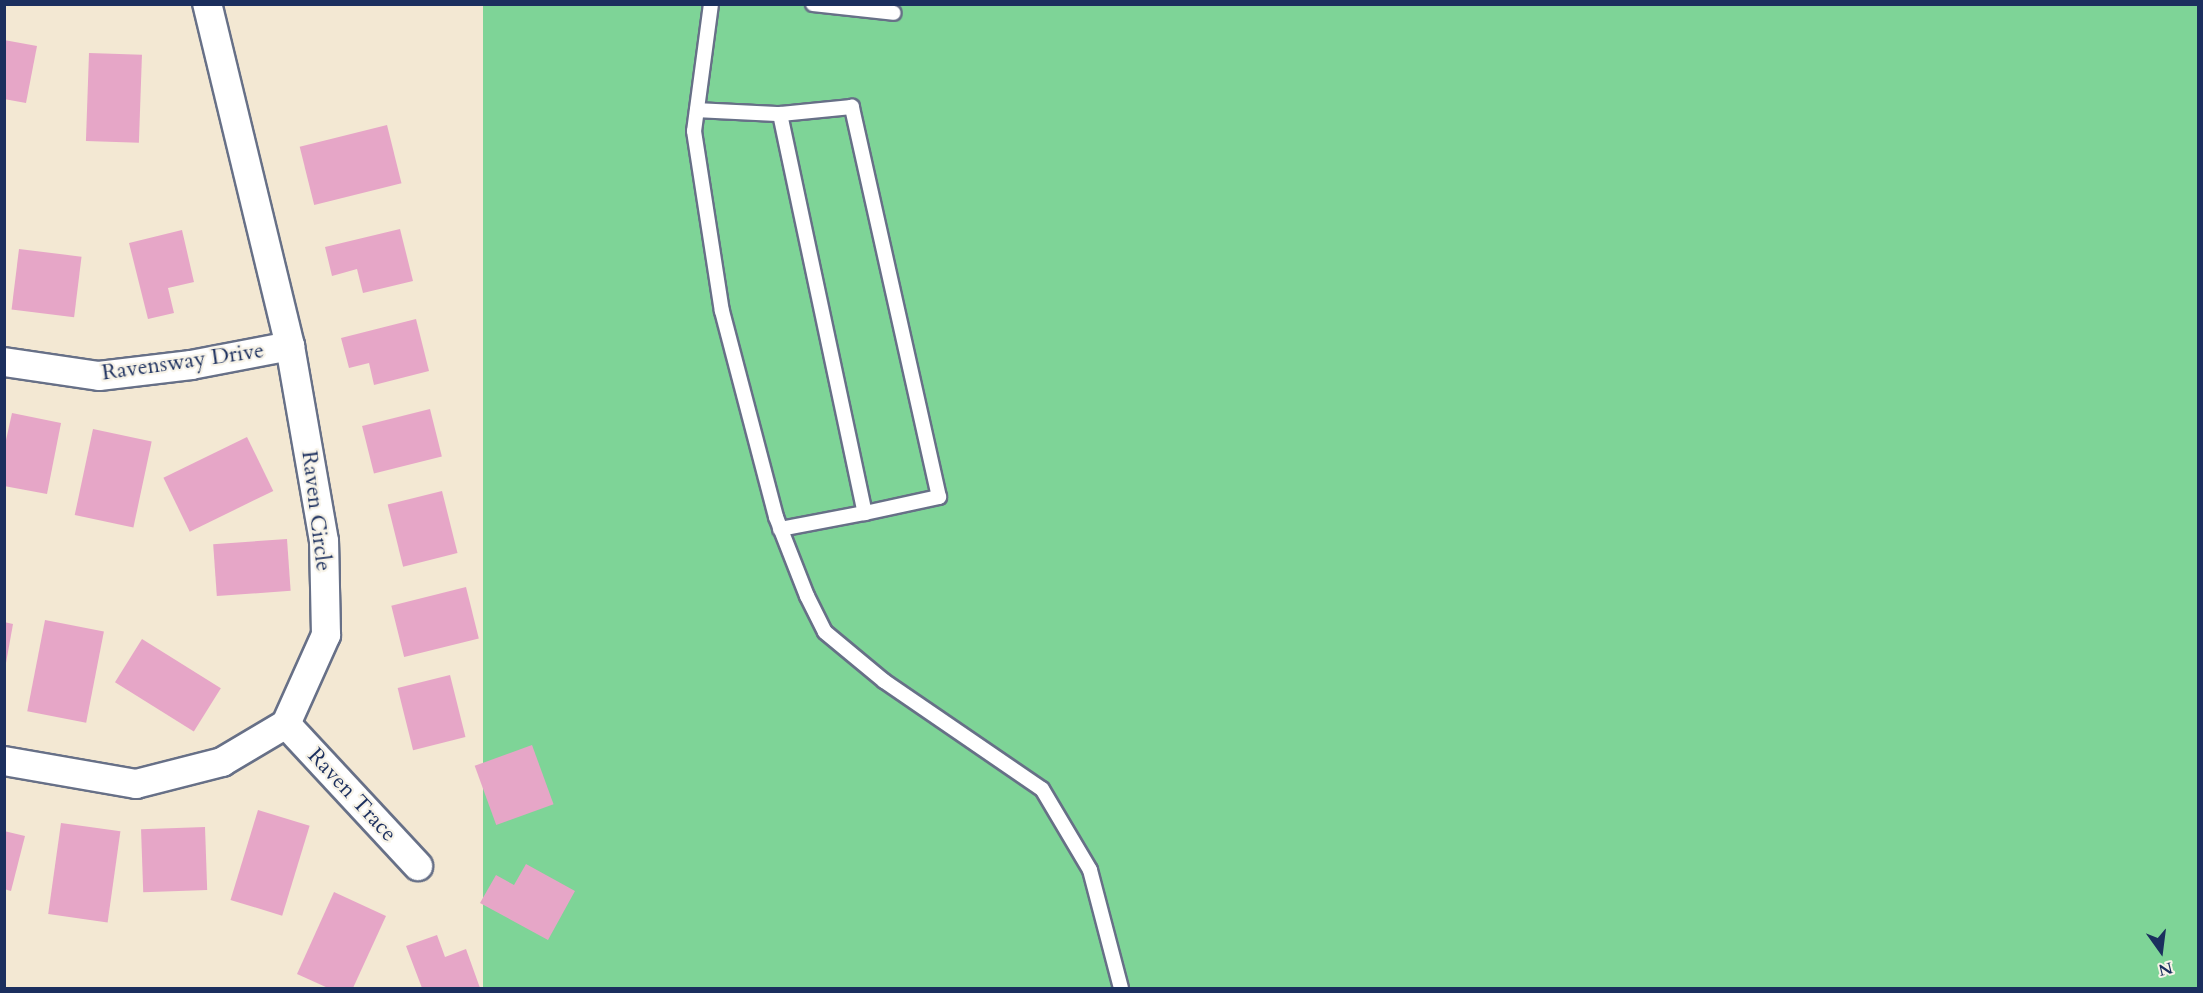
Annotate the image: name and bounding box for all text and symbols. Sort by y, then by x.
street label: Ravensway Drive [100,338,266,386]
street label: Raven Circle [296,449,336,573]
street label: Raven Trace [302,743,402,847]
north arrow [2131,921,2191,981]
text: N [2156,956,2175,981]

